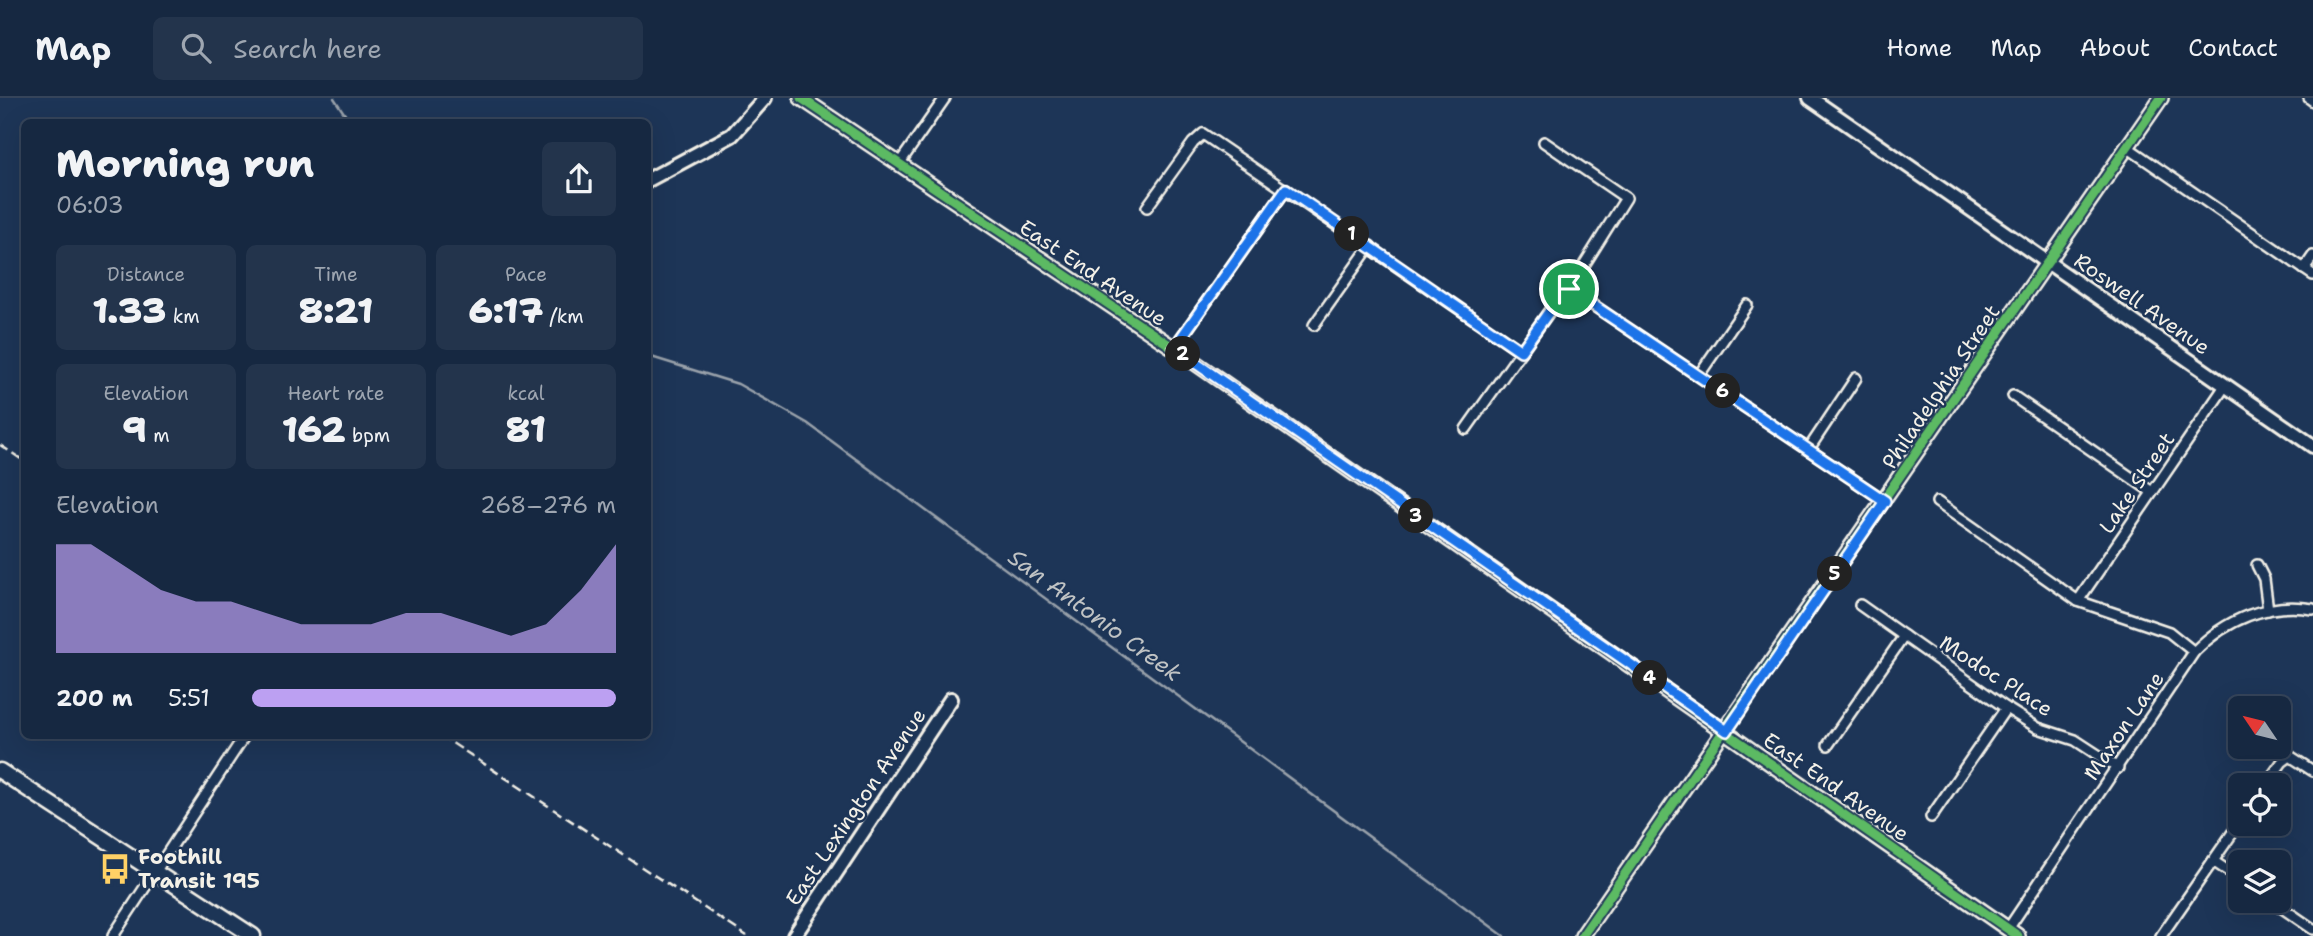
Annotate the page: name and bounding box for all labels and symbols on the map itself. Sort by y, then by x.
street label: East End Avenue [1014,213,1172,333]
pin: 1 [1334,216,1370,252]
street label: Roswell Avenue [2068,247,2216,361]
pin [1539,259,1599,319]
street label: Philadelphia Street [1875,299,2007,475]
pin: 2 [1166,336,1200,372]
pin: 6 [1706,374,1740,408]
street label: Lake Street [2093,427,2181,539]
pin: 3 [1398,498,1434,534]
water label: San Antonio Creek [1002,542,1188,688]
pin: 5 [1818,556,1853,592]
street label: Modoc Place [1934,629,2058,723]
pin: 4 [1632,660,1668,696]
street label: Maxon Lane [2077,666,2171,786]
north arrow [2228,696,2291,760]
street label: East Lexington Avenue [779,703,933,911]
street label: East End Avenue [1758,726,1914,848]
place label: Foothill Transit 195 [138,843,260,895]
bus stop icon: Foothill Transit 195 [98,852,132,886]

